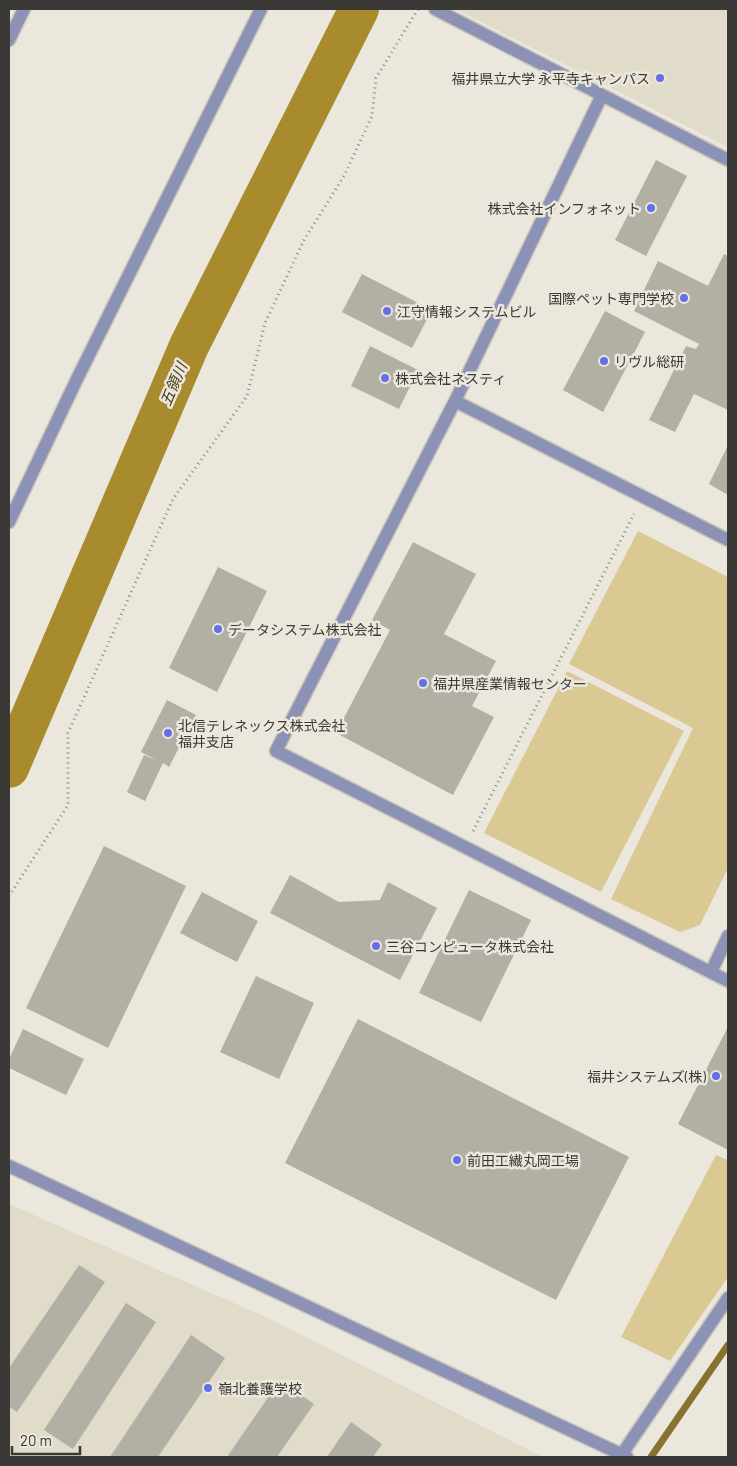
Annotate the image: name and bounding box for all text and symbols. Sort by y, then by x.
place label: 福井県立大学 永平寺キャンパス [451,70,650,87]
marker: 福井県立大学 永平寺キャンパス [654,72,666,84]
place label: 株式会社インフォネット [487,200,641,217]
marker: 株式会社インフォネット [645,202,657,214]
place label: 国際ペット専門学校 [548,290,674,307]
marker: 国際ペット専門学校 [678,292,690,304]
place label: 江守情報システムビル [397,303,537,320]
marker: 江守情報システムビル [381,305,393,317]
place label: リヴル総研 [614,353,684,370]
marker: リヴル総研 [598,355,610,367]
water label: 五領川 [156,358,191,408]
place label: 株式会社ネスティ [395,370,506,387]
marker: 株式会社ネスティ [379,372,391,384]
place label: データシステム株式会社 [228,621,382,638]
marker: データシステム株式会社 [212,623,224,635]
place label: 福井県産業情報センター [433,675,587,692]
marker: 福井県産業情報センター [417,677,429,689]
place label: 北信テレネックス株式会社 福井支店 [178,717,346,750]
marker: 北信テレネックス株式会社 福井支店 [162,727,174,739]
place label: 三谷コンピュータ株式会社 [386,938,554,955]
marker: 三谷コンピュータ株式会社 [370,940,382,952]
place label: 福井システムズ(株) [587,1068,706,1085]
marker: 福井システムズ(株) [710,1070,722,1082]
place label: 前田工繊丸岡工場 [467,1152,579,1169]
marker: 前田工繊丸岡工場 [451,1154,463,1166]
place label: 嶺北養護学校 [218,1380,302,1397]
marker: 嶺北養護学校 [202,1382,214,1394]
scale bar [12,1424,80,1456]
text: 20 m [20,1431,52,1449]

